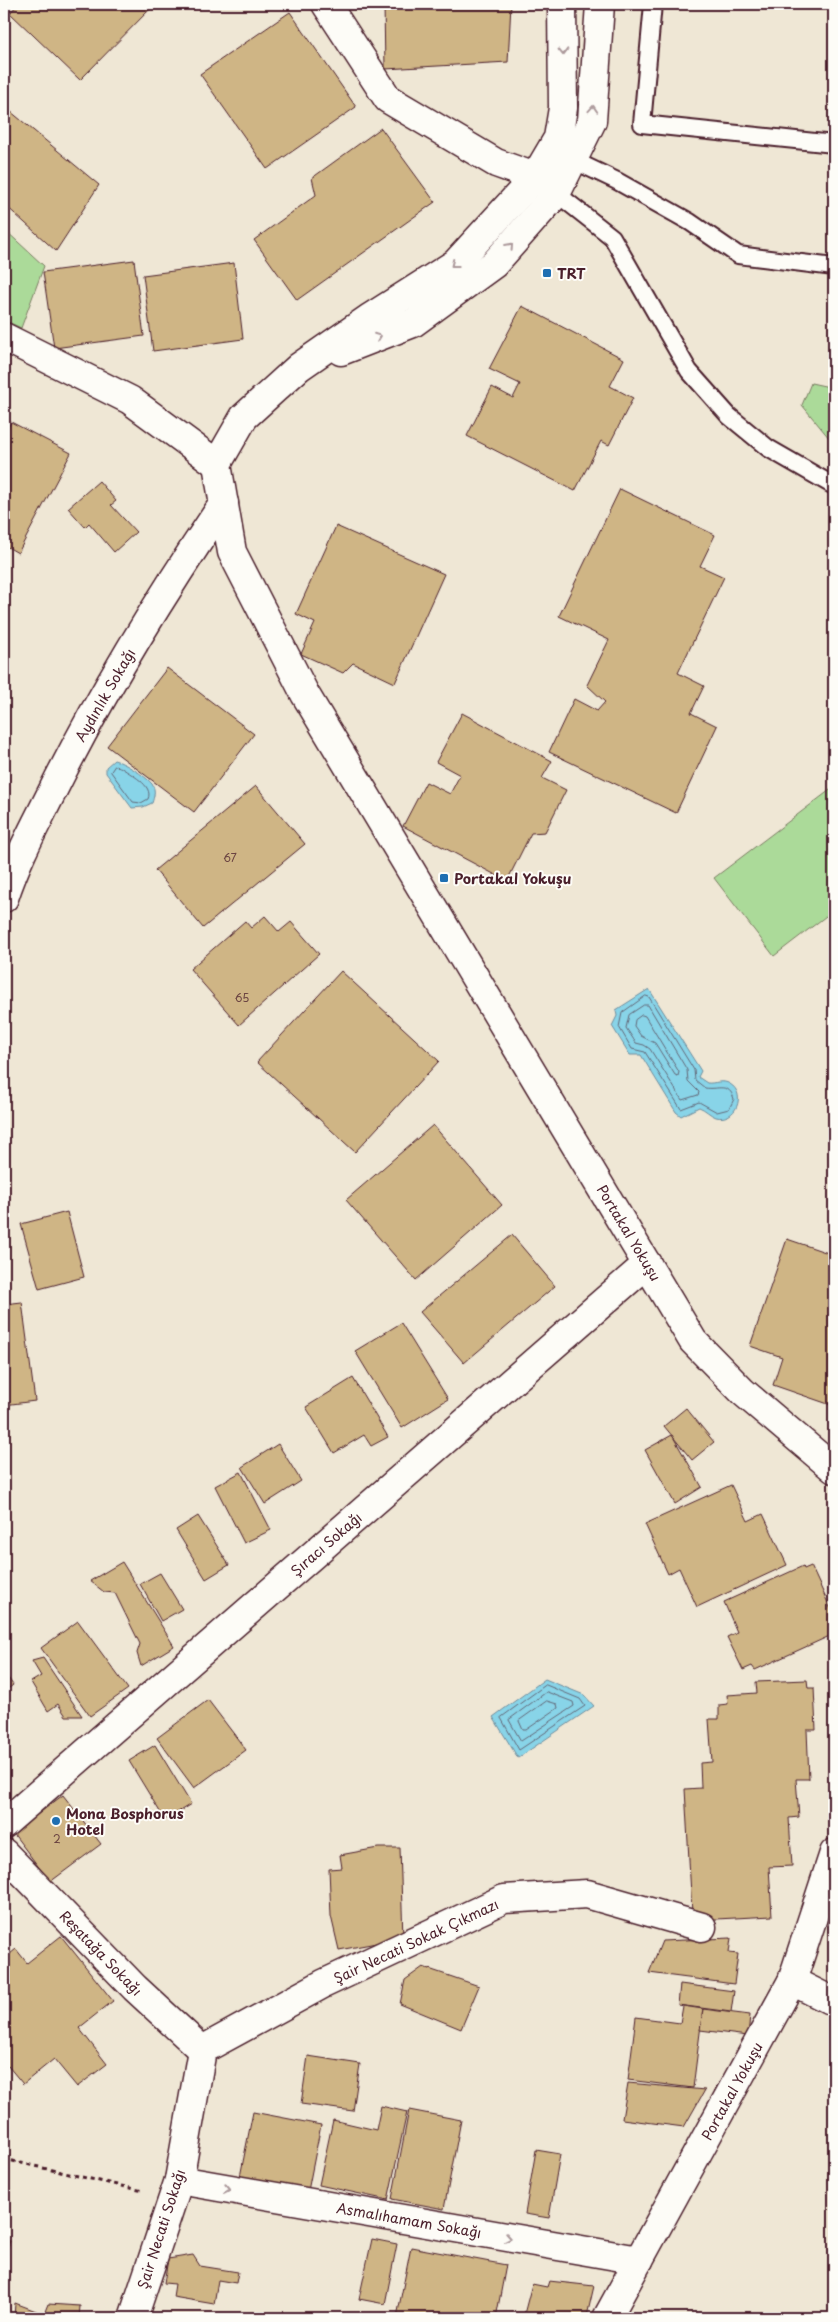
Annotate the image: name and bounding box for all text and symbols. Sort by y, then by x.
one-way arrow [558,49,568,57]
one-way arrow [587,105,598,113]
one-way arrow [504,243,513,252]
one-way arrow [451,258,460,266]
place label: TRT [557,263,586,284]
marker: TRT [541,267,553,279]
one-way arrow [373,333,381,343]
street label: Aydınlık Sokağı [70,644,140,746]
house number: 67 [223,849,237,866]
place label: Portakal Yokuşu [454,868,572,889]
marker: Portakal Yokuşu [438,872,450,884]
house number: 65 [235,989,249,1006]
street label: Portakal Yokuşu [592,1181,666,1285]
street label: Şıracı Sokağı [286,1507,366,1581]
place label: Mona Bosphorus Hotel [66,1803,184,1840]
marker: Mona Bosphorus Hotel [50,1815,62,1827]
house number: 2 [53,1830,61,1847]
street label: Şair Necati Sokak Çıkmazı [330,1893,502,1989]
street label: Reşatağa Sokağı [55,1906,147,2000]
street label: Portakal Yokuşu [696,2038,768,2144]
street label: Şair Necati Sokağı [132,2166,190,2292]
one-way arrow [222,2183,231,2193]
street label: Asmalıhamam Sokağı [335,2197,483,2243]
one-way arrow [503,2232,512,2242]

